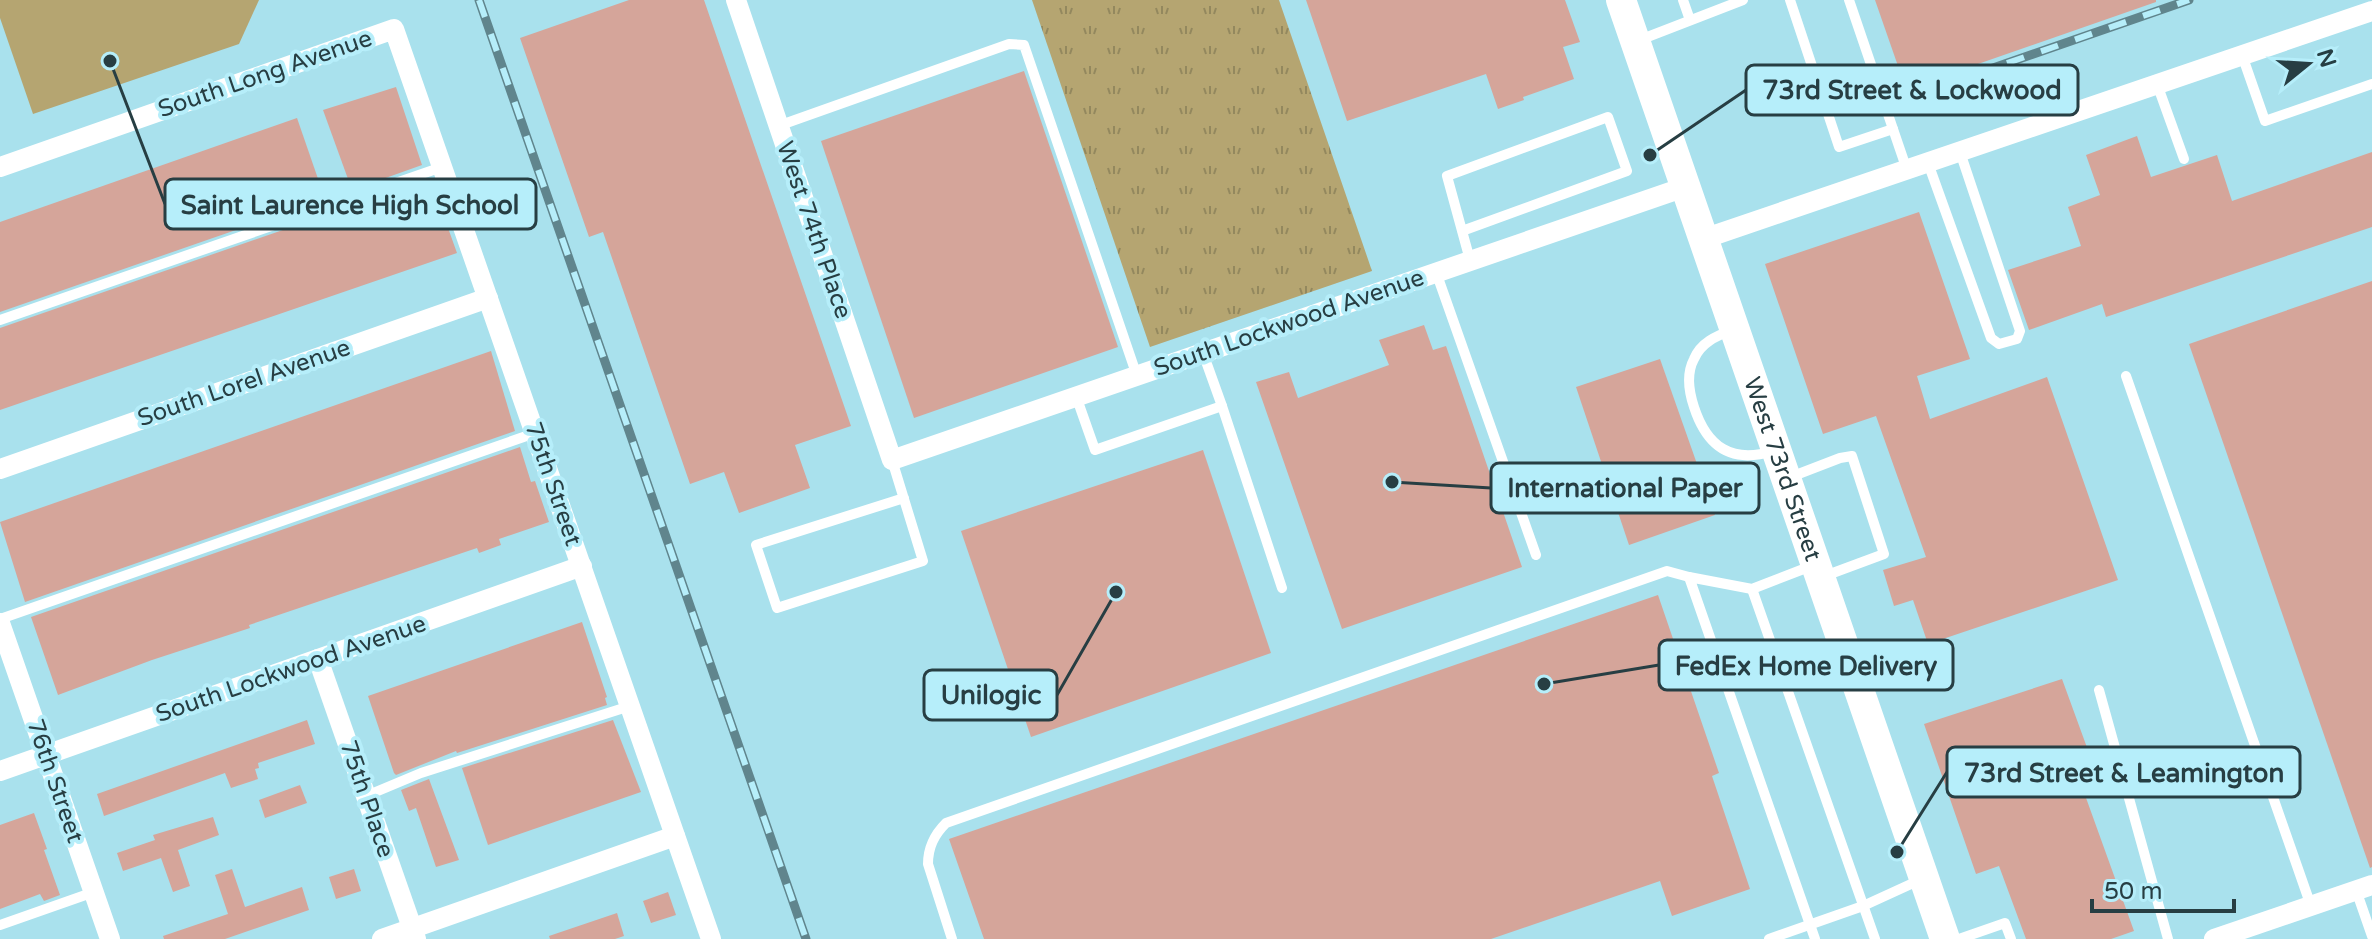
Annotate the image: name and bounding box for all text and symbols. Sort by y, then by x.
street label: South Long Avenue [154,24,376,124]
north arrow [2268,24,2348,104]
text: N [2311,46,2341,71]
callout: 73rd Street & Lockwood [1746,65,2078,115]
text: 73rd Street & Lockwood [1762,75,2062,106]
street label: West 74th Place [770,138,858,322]
callout: Saint Laurence High School [165,179,536,229]
text: Saint Laurence High School [181,190,519,221]
street label: South Lockwood Avenue [1150,263,1428,383]
street label: South Lorel Avenue [134,333,354,433]
street label: West 73rd Street [1738,373,1828,565]
street label: 75th Street [518,418,588,550]
callout: International Paper [1491,463,1759,513]
text: International Paper [1507,473,1744,504]
street label: South Lockwood Avenue [152,609,430,729]
callout: FedEx Home Delivery [1659,640,1953,690]
text: FedEx Home Delivery [1675,651,1937,682]
callout: Unilogic [924,670,1057,720]
text: Unilogic [941,680,1041,711]
street label: 76th Street [20,715,90,847]
street label: 75th Place [333,737,401,861]
callout: 73rd Street & Leamington [1947,747,2300,797]
text: 73rd Street & Leamington [1964,758,2284,789]
scale bar [2092,863,2234,913]
text: 50 m [2104,877,2162,906]

